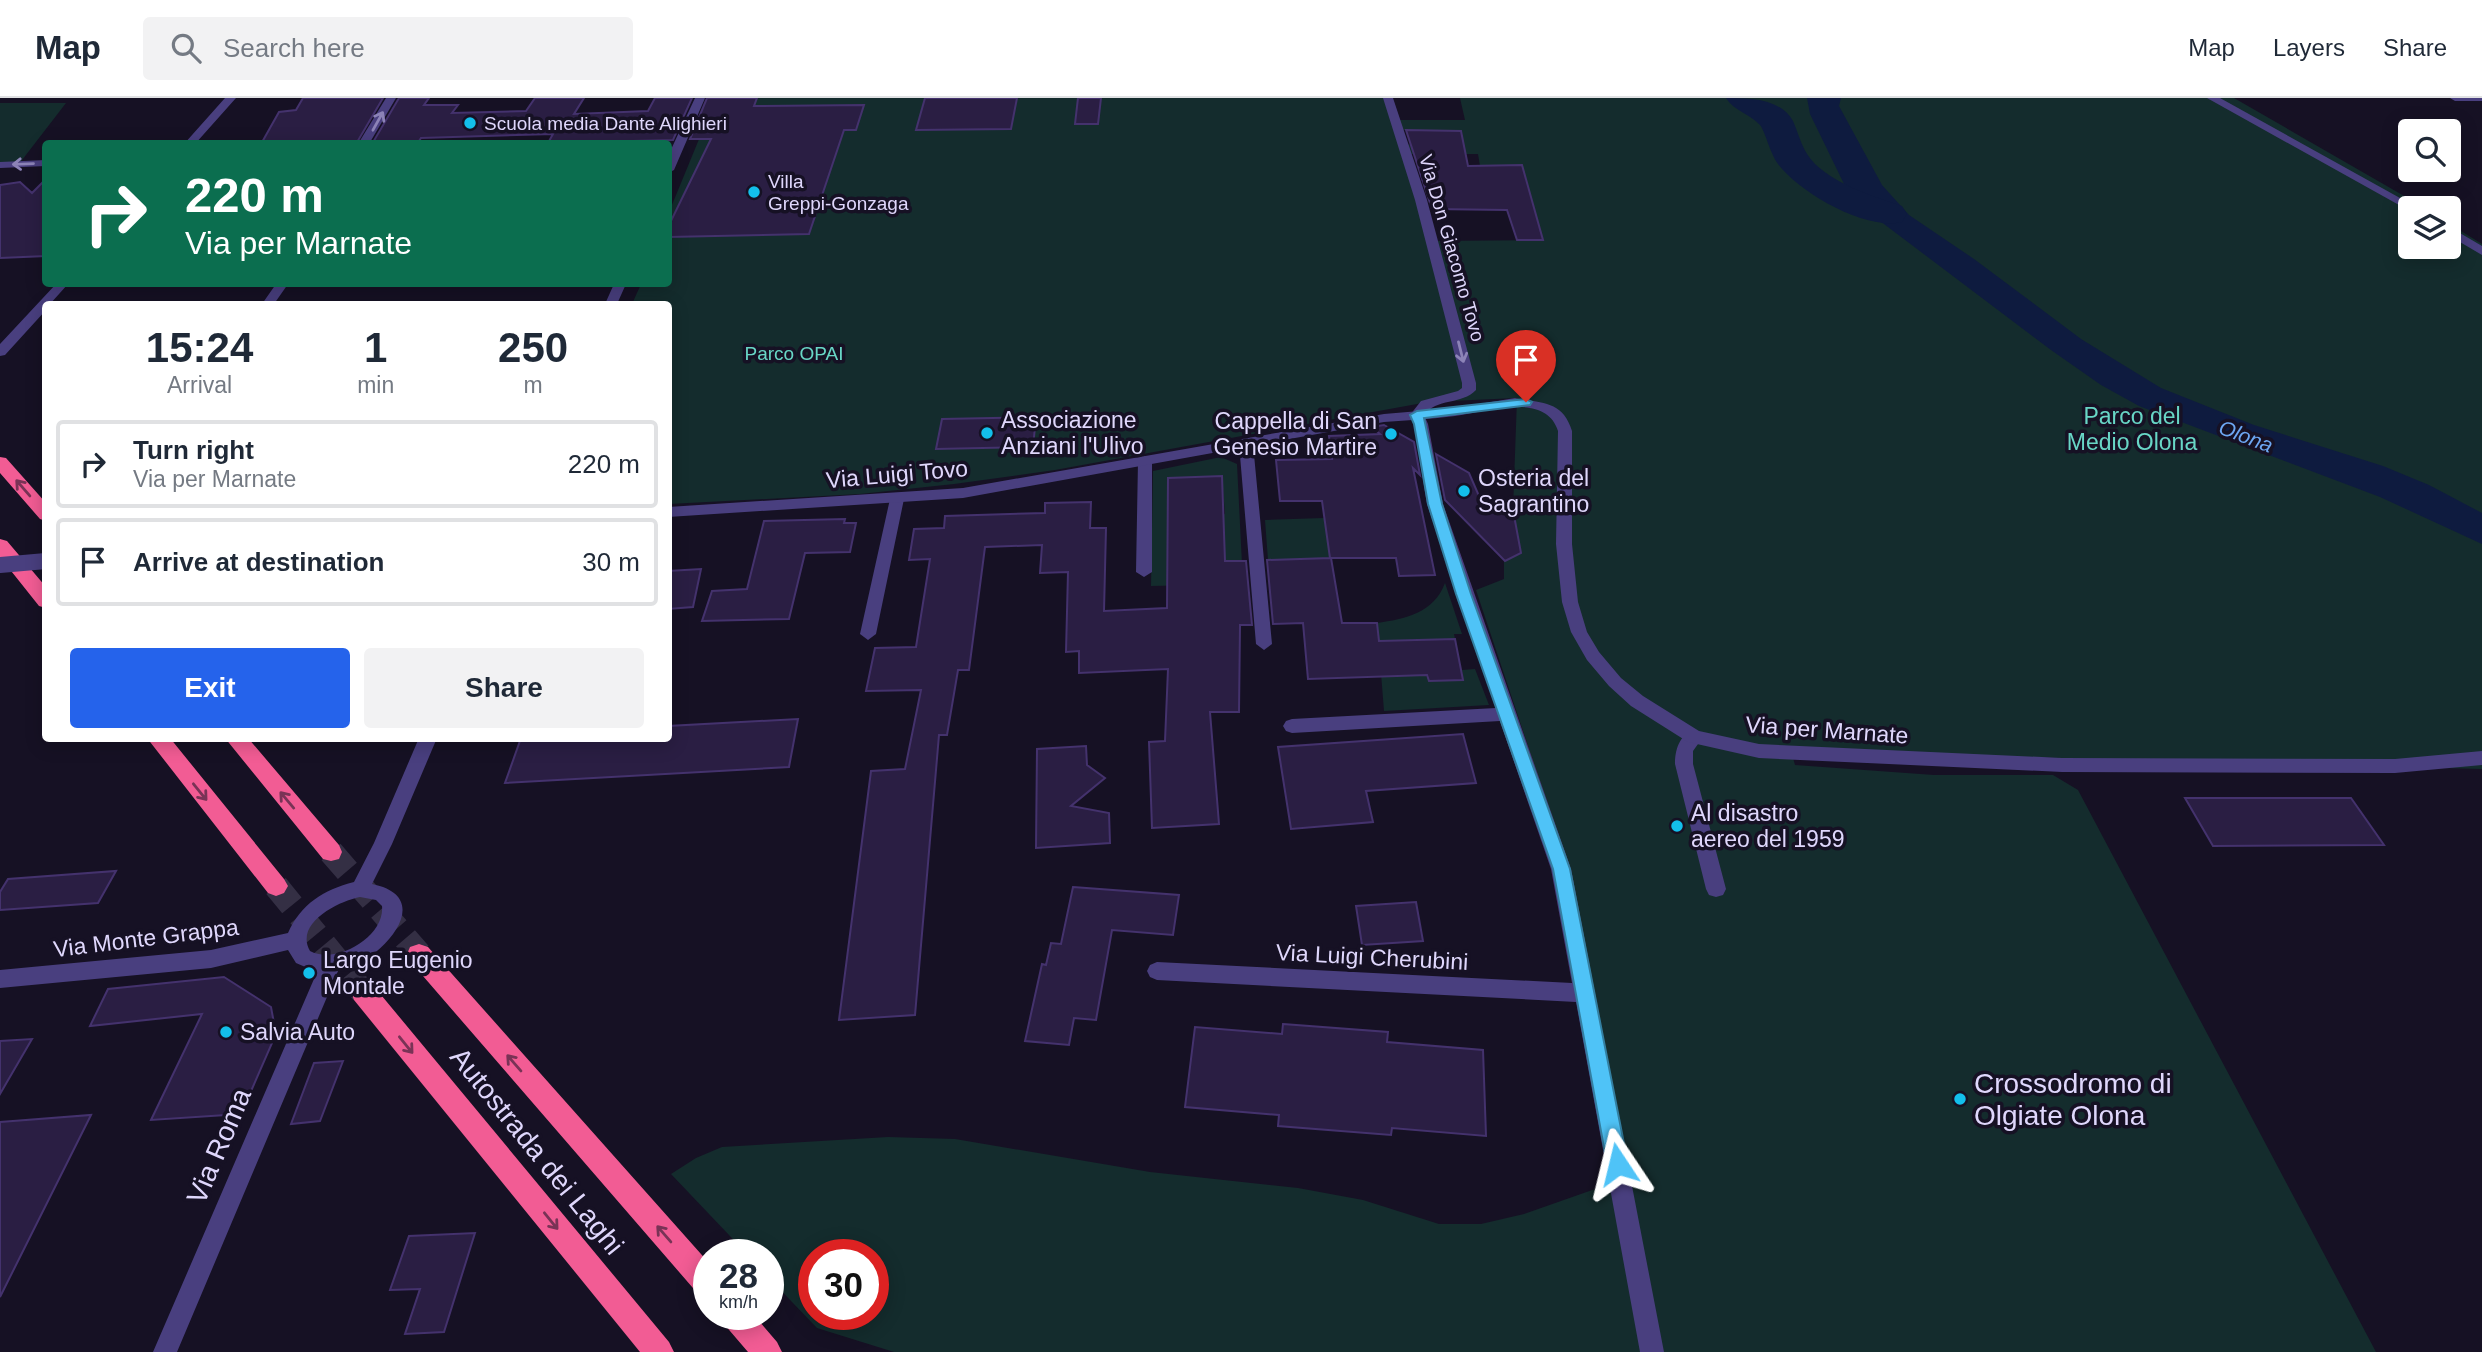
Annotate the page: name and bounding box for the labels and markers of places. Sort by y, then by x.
place label: Scuola media Dante Alighieri [484,113,727,134]
marker: Scuola media Dante Alighieri [462,115,478,131]
place label: Villa Greppi-Gonzaga [768,171,909,214]
marker: Villa Greppi-Gonzaga [746,184,762,200]
pin [1496,330,1556,402]
place label: Associazione Anziani l'Ulivo [1001,407,1143,459]
place label: Cappella di San Genesio Martire [1213,408,1377,460]
marker: Associazione Anziani l'Ulivo [979,425,995,441]
marker: Cappella di San Genesio Martire [1383,426,1399,442]
place label: Osteria del Sagrantino [1478,465,1589,517]
marker: Osteria del Sagrantino [1456,483,1472,499]
place label: Al disastro aereo del 1959 [1691,800,1844,852]
marker: Al disastro aereo del 1959 [1669,818,1685,834]
place label: Largo Eugenio Montale [323,947,473,999]
marker: Largo Eugenio Montale [301,965,317,981]
place label: Salvia Auto [240,1019,355,1045]
marker: Salvia Auto [218,1024,234,1040]
place label: Crossodromo di Olgiate Olona [1974,1068,2172,1131]
marker: Crossodromo di Olgiate Olona [1952,1091,1968,1107]

